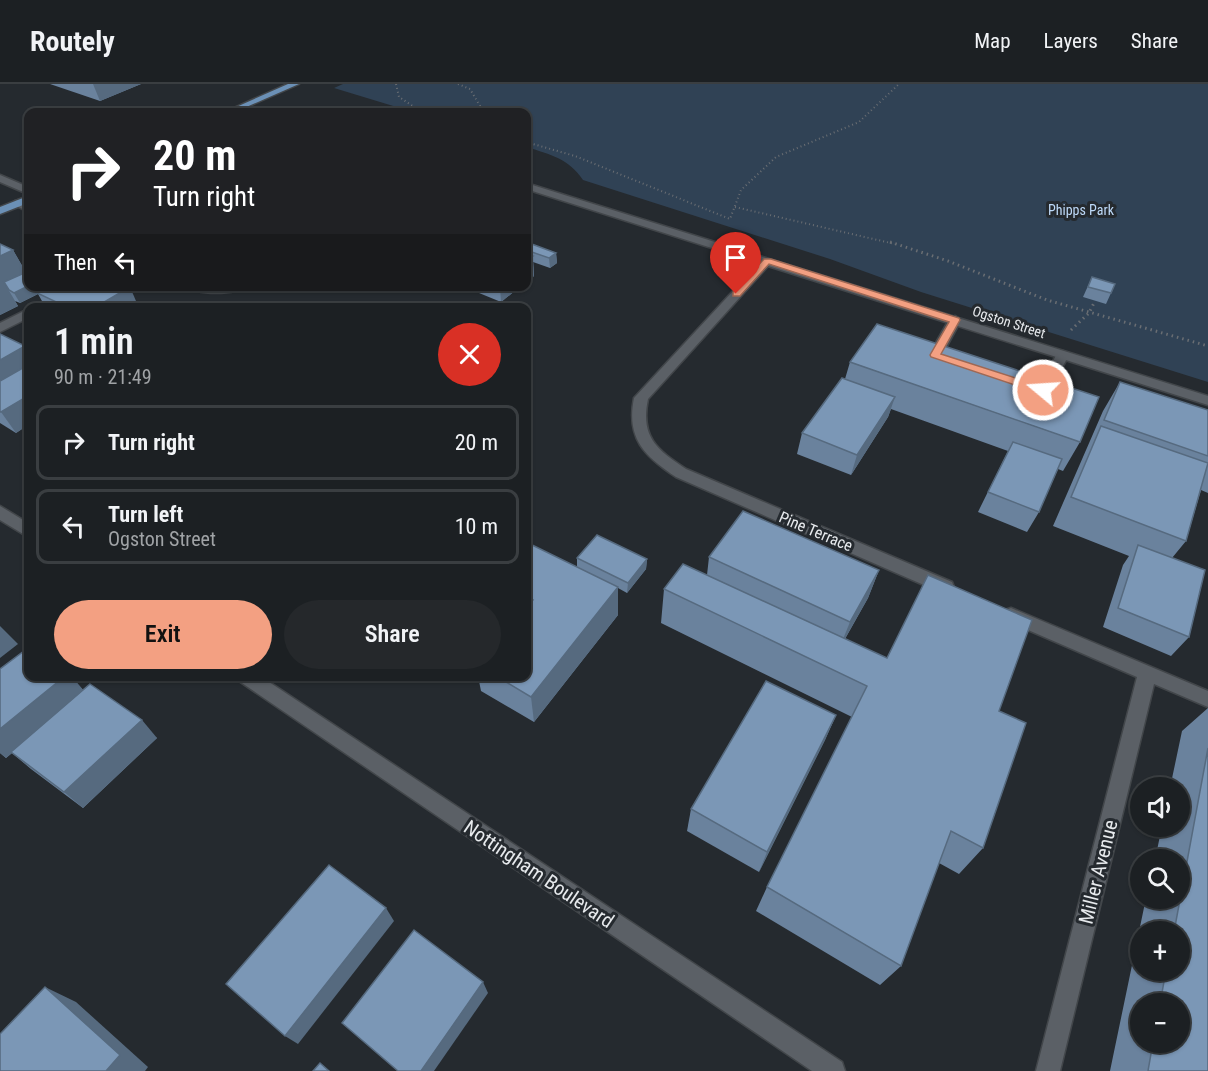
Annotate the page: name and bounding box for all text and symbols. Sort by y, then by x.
text: Routely [30,25,115,58]
text: Map [974,29,1011,53]
text: Layers [1044,29,1098,53]
text: Share [1131,29,1178,53]
text: 20 m [153,131,236,180]
icon: right [54,132,132,210]
text: Turn right [153,181,255,213]
park label: Phipps Park [1048,202,1115,218]
pin [710,232,761,294]
icon: arrive [719,241,752,274]
icon: left [109,246,142,279]
text: Then [54,250,97,275]
street label: Ogston Street [971,303,1047,341]
text: 1 min [54,321,134,363]
button: close [438,323,501,386]
position arrow [1011,358,1075,422]
text: 90 m · 21:49 [54,365,152,389]
icon: right [57,426,90,459]
text: Turn right [108,430,195,455]
text: 20 m [455,430,498,455]
text: Turn left [108,502,183,527]
street label: Pine Terrace [776,507,856,555]
icon: left [57,510,90,543]
text: 10 m [455,514,498,539]
text: Ogston Street [108,527,216,551]
button: Exit [54,600,272,669]
button: Share [284,600,501,669]
map controls [1130,777,1190,1053]
button: sound [1130,777,1190,837]
street label: Nottingham Boulevard [460,815,618,933]
street label: Miller Avenue [1073,817,1123,927]
button: search [1130,849,1190,909]
button: + [1130,921,1190,981]
button: − [1130,993,1190,1053]

